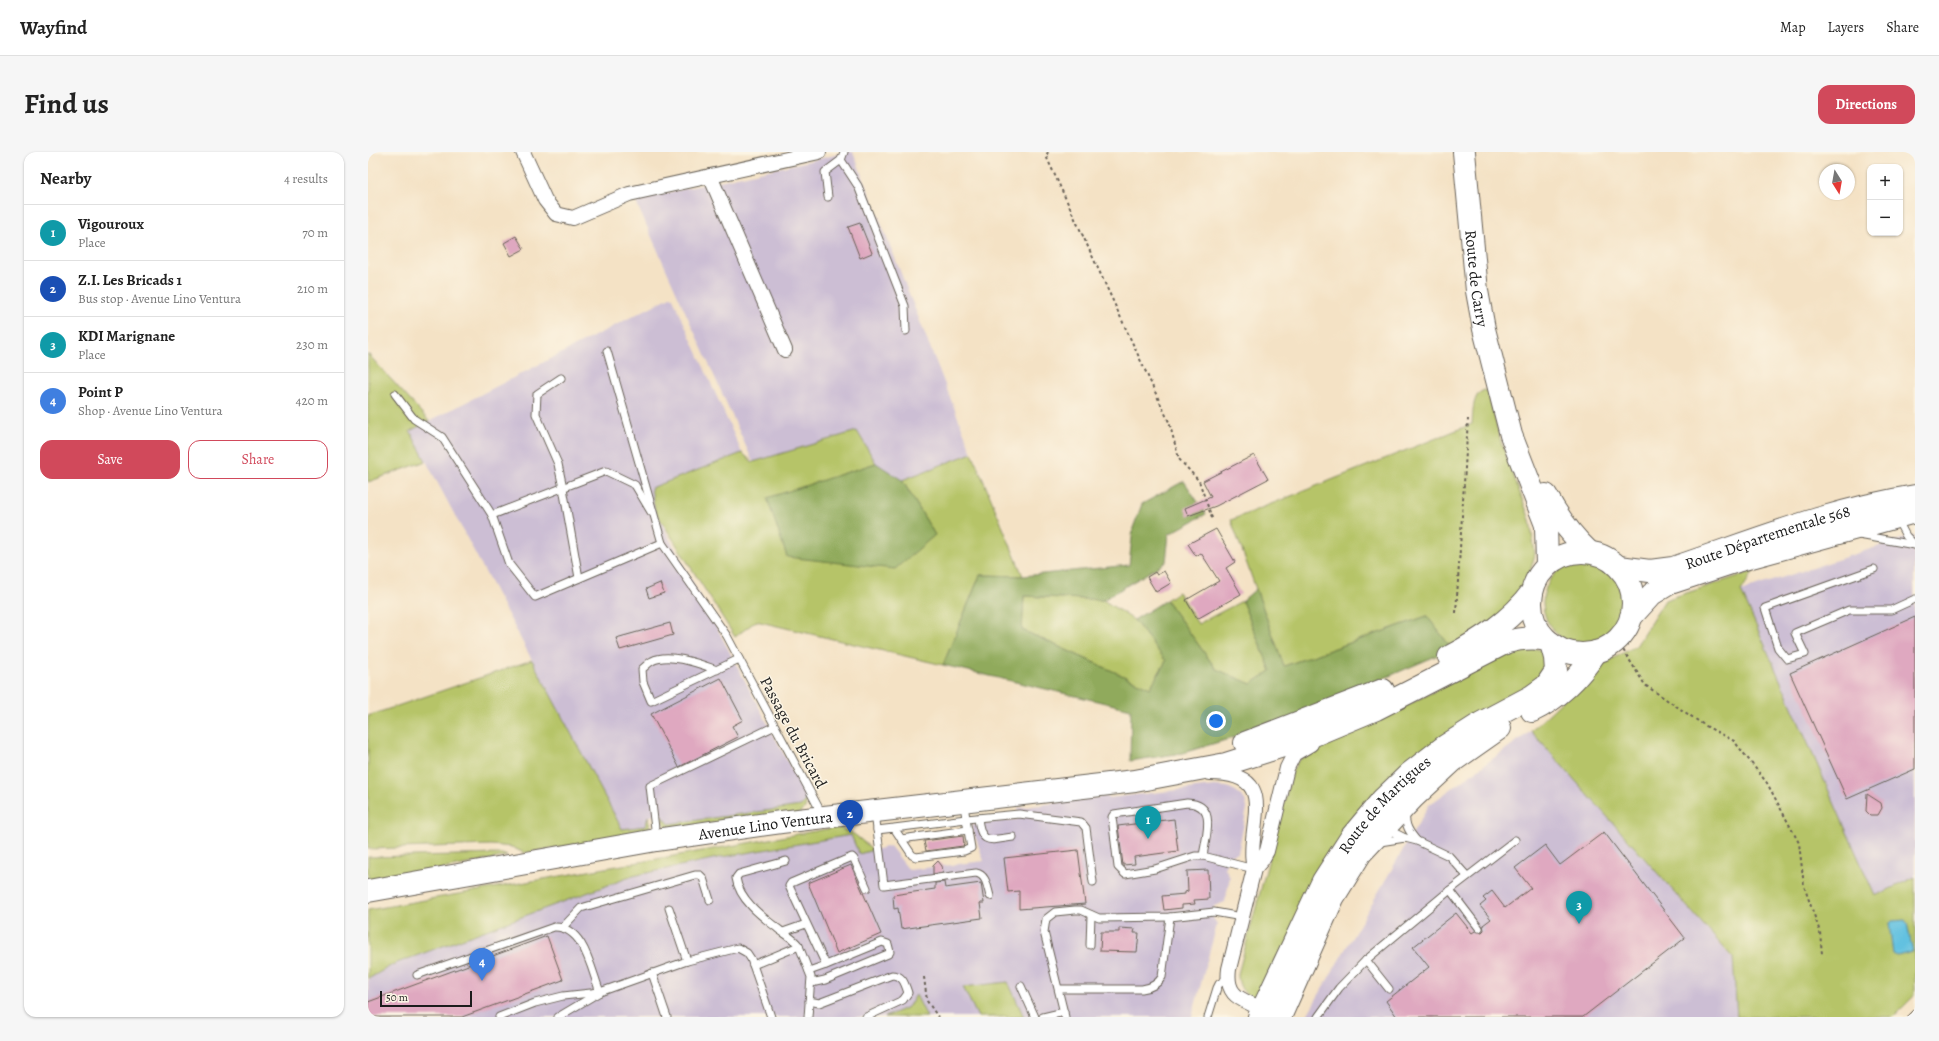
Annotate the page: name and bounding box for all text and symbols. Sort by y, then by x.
text: Wayfind [20,15,87,41]
text: Map [1780,18,1806,37]
text: Layers [1828,18,1864,37]
text: Share [1886,18,1919,37]
text: Find us [24,85,109,123]
button: Directions [1818,85,1915,124]
north arrow [1819,164,1855,200]
map controls [1867,164,1903,236]
button: + [1867,164,1903,200]
text: Nearby [40,167,91,190]
text: 4 results [284,170,328,187]
button: − [1867,200,1903,236]
text: Vigouroux [78,214,144,234]
text: 1 [51,224,55,241]
text: 70 m [302,224,328,241]
street label: Route de Carry [1459,229,1494,330]
text: Place [78,234,106,251]
text: Z.I. Les Bricads 1 [78,270,182,290]
text: 2 [50,280,56,297]
text: 210 m [297,280,328,297]
text: Bus stop · Avenue Lino Ventura [78,290,241,307]
text: KDI Marignane [78,326,175,346]
text: 3 [50,336,56,353]
text: 230 m [296,336,328,353]
text: Place [78,346,106,363]
text: Point P [78,382,123,402]
text: 4 [50,392,56,409]
text: 420 m [296,392,328,409]
text: Shop · Avenue Lino Ventura [78,402,223,419]
button: Save [40,440,180,479]
button: Share [188,440,328,479]
street label: Route Départementale 568 [1682,500,1853,575]
street label: Passage du Bricard [754,673,832,793]
your location [1206,711,1226,731]
street label: Route de Martigues [1333,751,1436,858]
pin: 2 [837,800,863,833]
street label: Avenue Lino Ventura [696,806,834,846]
pin: 1 [1135,806,1161,839]
pin: 3 [1566,891,1592,924]
pin: 4 [469,948,495,981]
scale bar [380,989,472,1008]
text: 50 m [386,990,408,1005]

